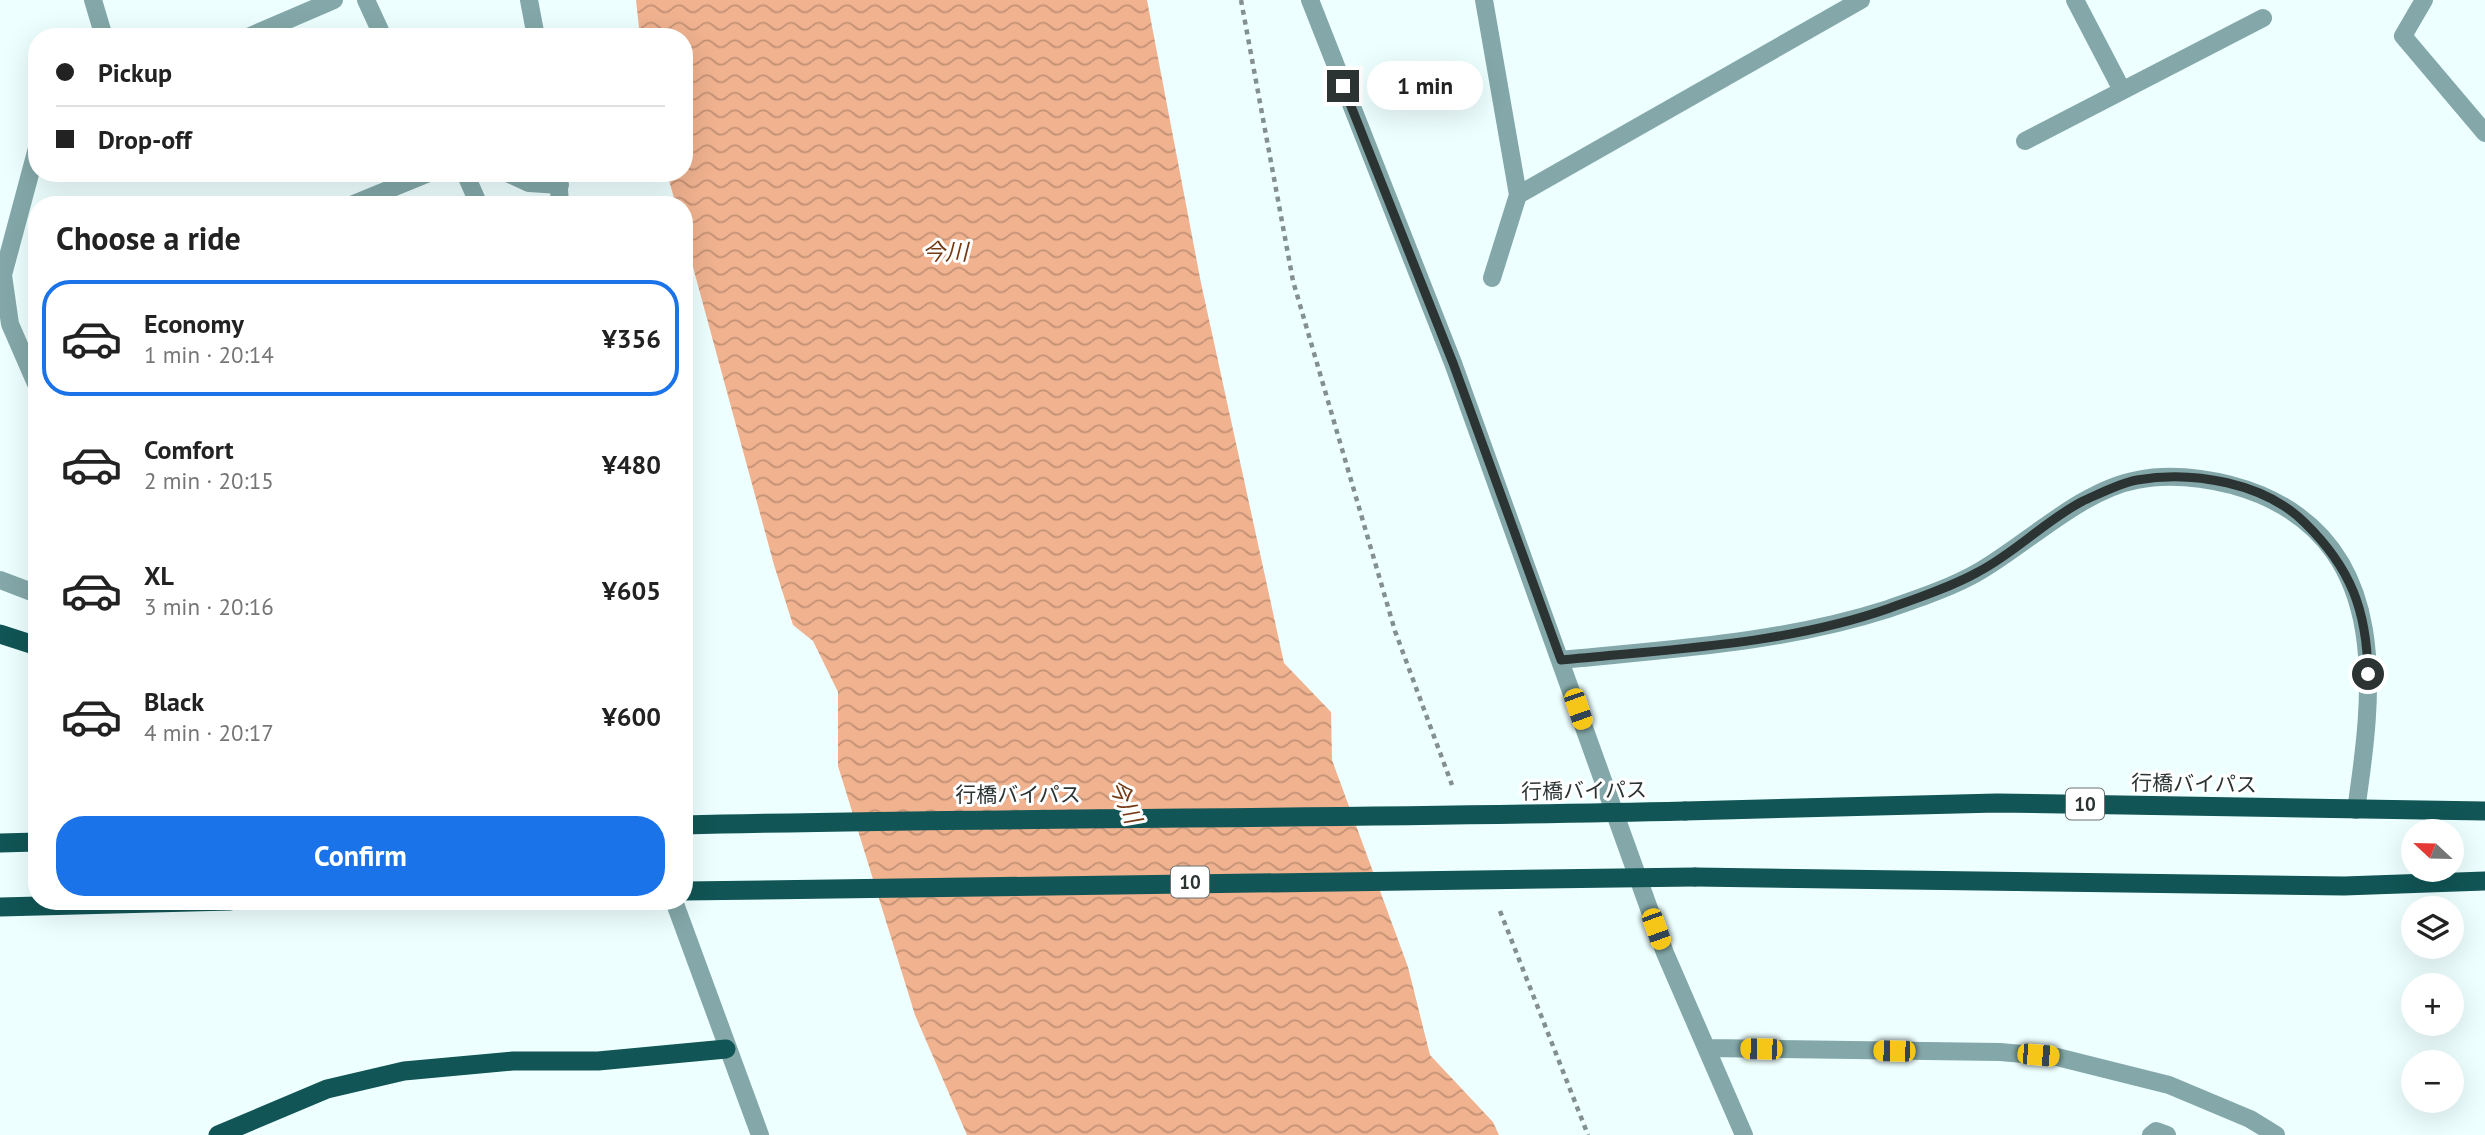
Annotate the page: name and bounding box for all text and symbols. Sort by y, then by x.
text: Pickup [98,56,172,89]
callout: 1 min [1368,62,1483,110]
route end [1327,70,1359,102]
text: 1 min [1397,71,1453,100]
text: Drop-off [98,123,192,156]
text: Choose a ride [56,217,241,259]
water label: 今川 [922,237,971,266]
icon: car [60,307,123,370]
text: Economy [144,307,244,340]
text: ¥356 [602,322,661,355]
text: 1 min · 20:14 [144,340,274,369]
icon: car [60,433,123,496]
text: Comfort [144,433,234,466]
text: ¥480 [602,448,661,481]
text: 2 min · 20:15 [144,466,274,495]
icon: car [60,559,123,622]
text: XL [144,559,174,592]
text: ¥605 [602,574,661,607]
text: 3 min · 20:16 [144,592,274,621]
route start [2352,658,2384,690]
icon: car [60,685,123,748]
text: Black [144,685,204,718]
car [1562,686,1595,732]
text: ¥600 [602,700,661,733]
text: 4 min · 20:17 [144,718,274,747]
street label: 行橋バイパス [2131,769,2257,798]
water label: 今川 [1103,774,1149,830]
street label: 行橋バイパス [1521,776,1647,805]
street label: 行橋バイパス [955,781,1081,808]
road number: 10 [2066,789,2104,820]
button: Confirm [56,816,665,896]
north arrow [2401,819,2464,882]
map controls [2401,819,2464,1113]
road number: 10 [1171,866,1209,898]
button: layers [2401,896,2464,959]
car [1639,906,1674,952]
button: + [2401,973,2464,1036]
car [1740,1038,1783,1060]
car [1873,1040,1916,1062]
car [2017,1043,2060,1067]
button: − [2401,1050,2464,1113]

